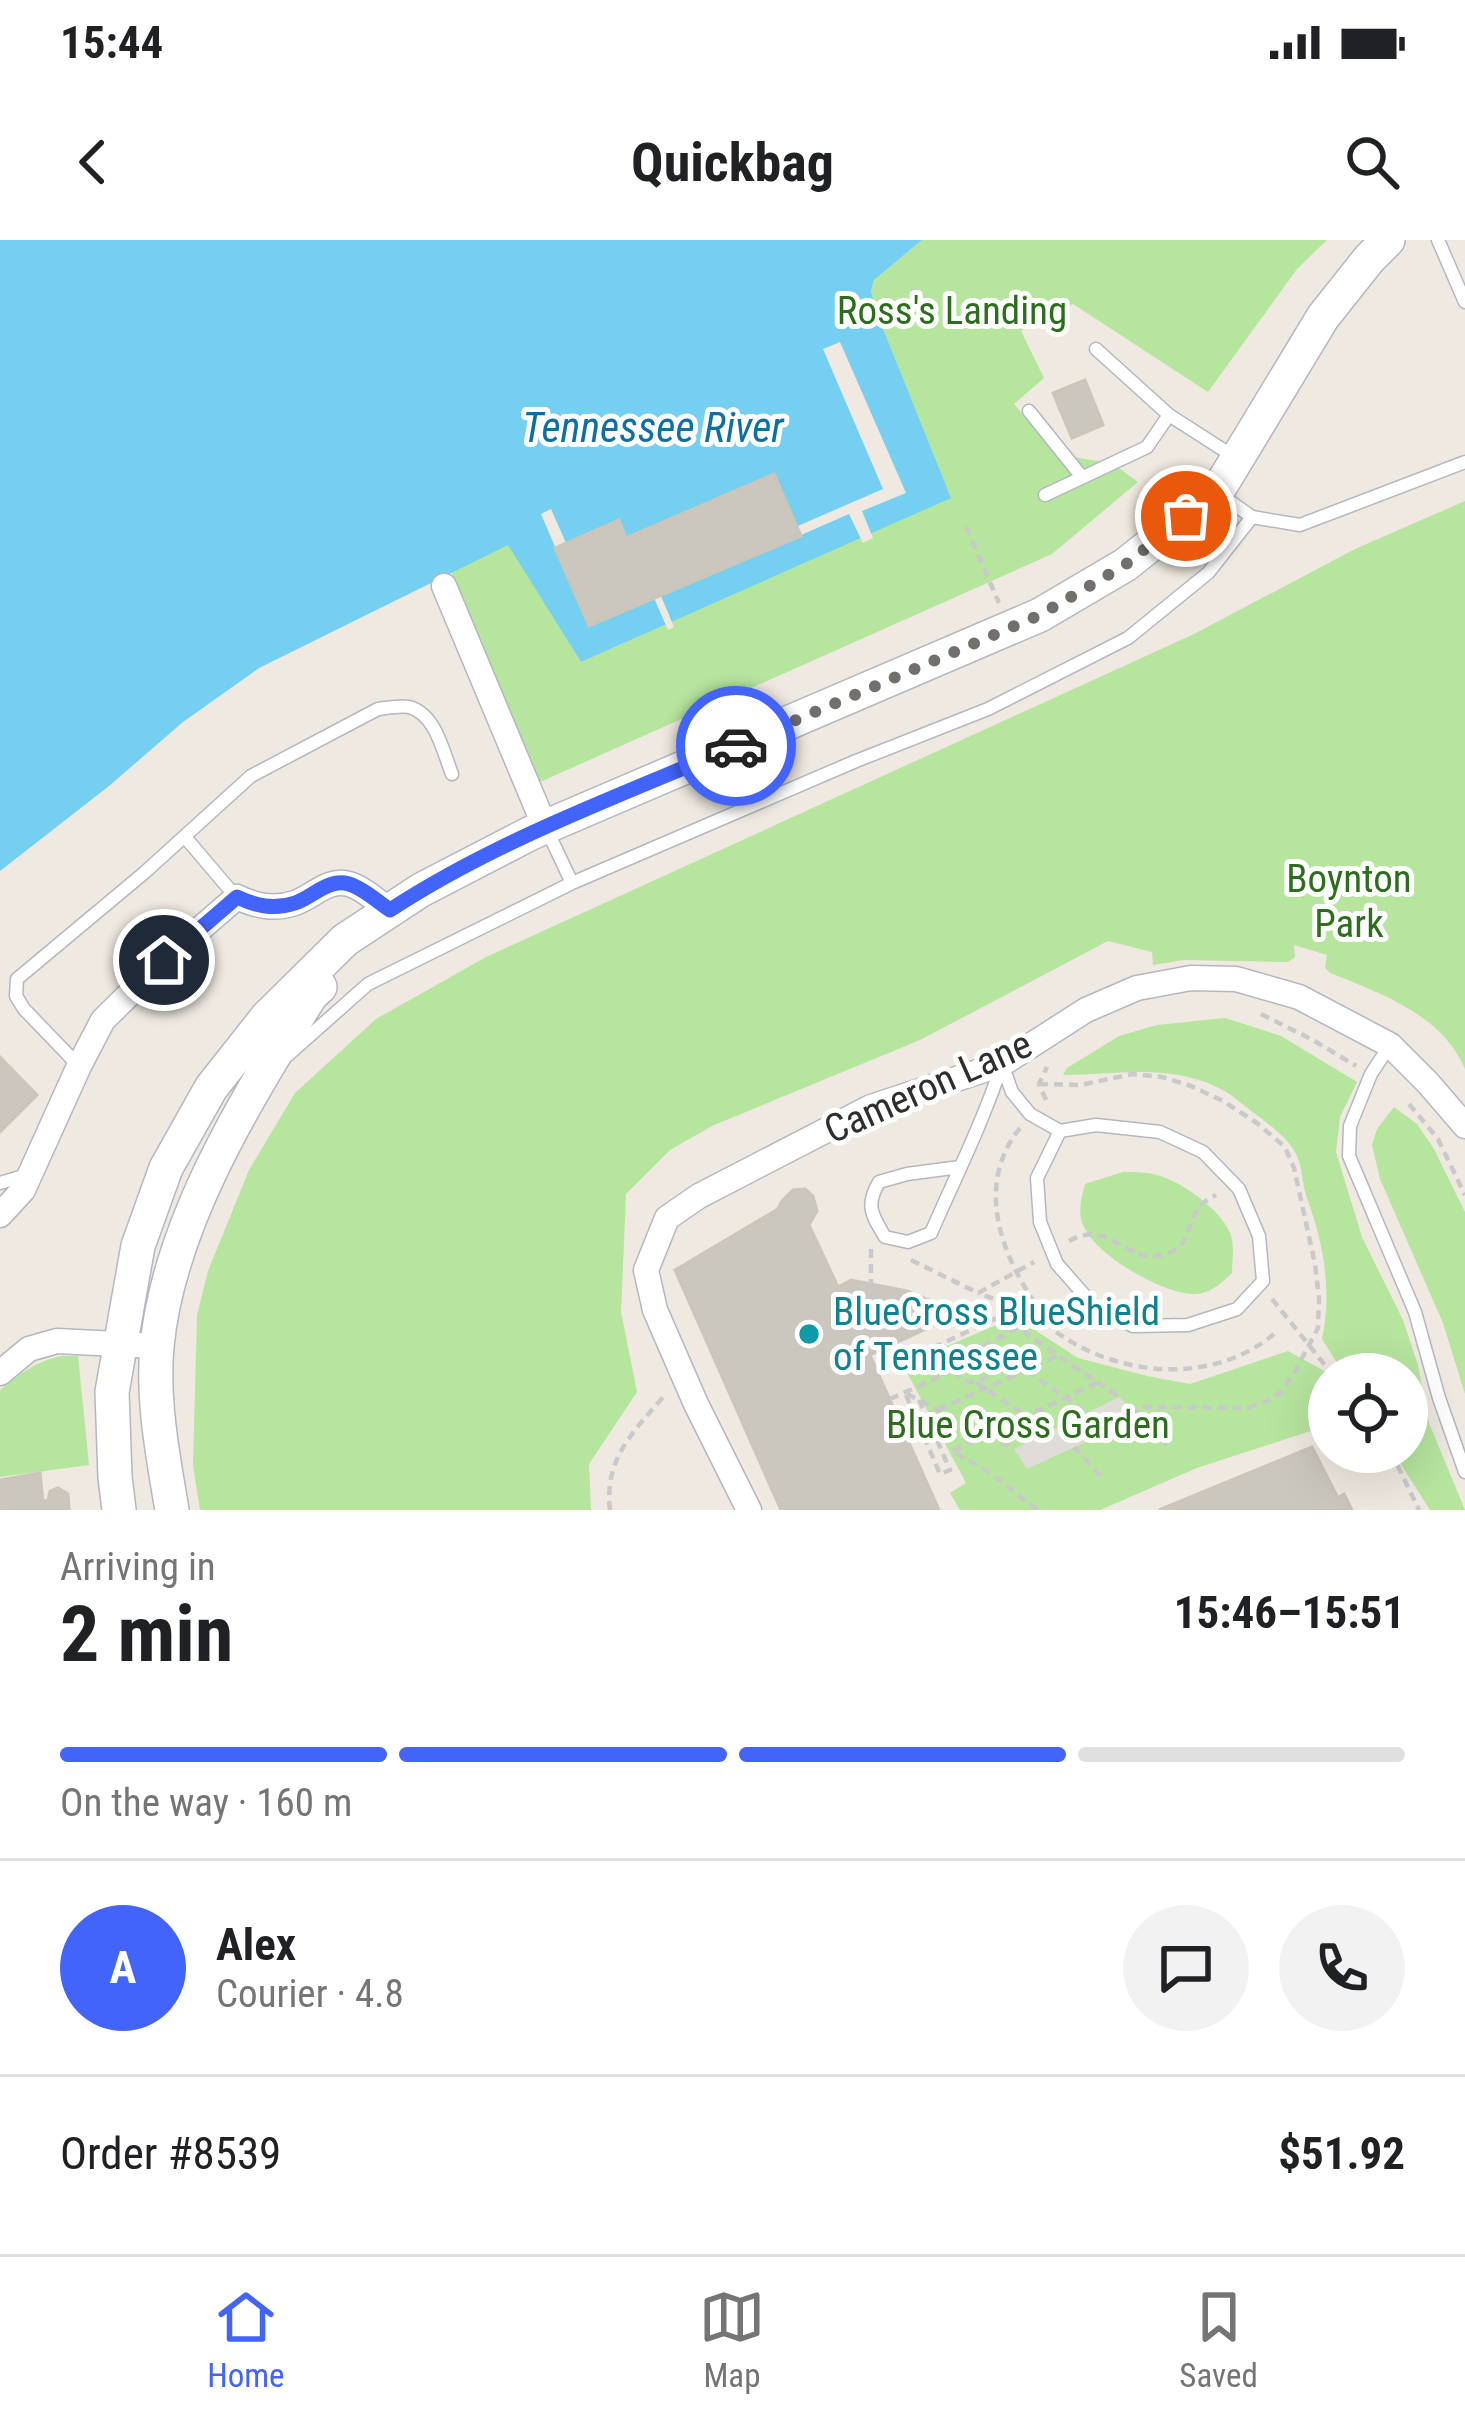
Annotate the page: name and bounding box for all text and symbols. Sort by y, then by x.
text: 15:44 [60,16,163,69]
icon: back [60,129,126,195]
icon: search [1339,129,1405,195]
text: Quickbag [631,131,834,194]
park label: Ross's Landing [837,288,1067,334]
water label: Tennessee River [522,403,785,452]
pin [1135,465,1237,567]
icon: bag [1153,483,1219,549]
courier [676,686,796,806]
icon: car [703,713,769,779]
park label: Boynton Park [1286,856,1412,947]
pin [113,909,215,1011]
icon: home [131,927,197,993]
street label: Cameron Lane [817,1021,1039,1153]
place label: BlueCross BlueShield of Tennessee [833,1289,1160,1380]
marker: BlueCross BlueShield of Tennessee [796,1321,822,1347]
map controls [1308,1353,1428,1473]
button: locate [1308,1353,1428,1473]
park label: Blue Cross Garden [886,1402,1170,1448]
text: Arriving in [60,1544,216,1590]
text: 15:46–15:51 [1174,1586,1405,1639]
text: 2 min [60,1589,233,1680]
text: On the way · 160 m [60,1780,352,1826]
button: chat [1123,1905,1249,2031]
button: phone [1279,1905,1405,2031]
text: Alex [216,1918,296,1971]
text: A [110,1941,136,1994]
text: Courier · 4.8 [216,1971,404,2017]
text: Order #8539 [60,2127,281,2180]
text: $51.92 [1278,2127,1405,2180]
tab: Home [207,2284,285,2395]
tab: Map [699,2284,765,2395]
tab: Saved [1179,2284,1258,2395]

